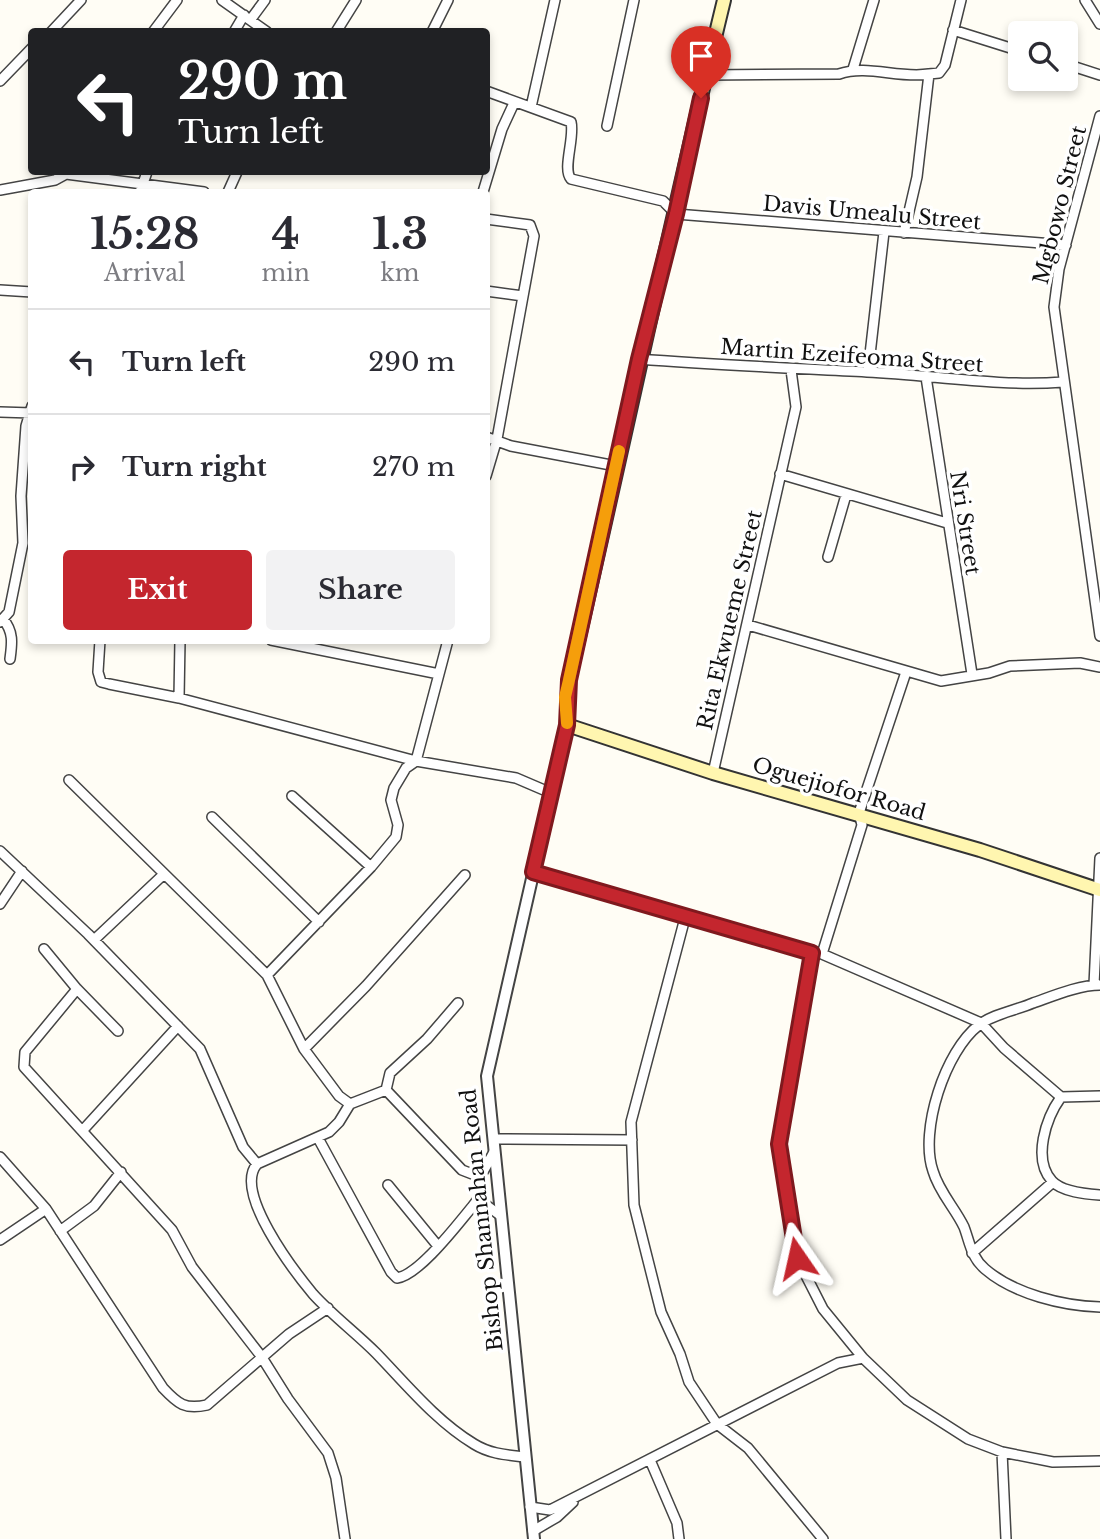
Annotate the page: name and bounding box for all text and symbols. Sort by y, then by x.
map controls [1008,21,1078,91]
button: search [1008,21,1078,91]
pin [671,26,731,98]
icon: arrive [682,37,720,75]
text: 290 m [178,51,347,112]
icon: left [63,56,154,147]
text: Turn left [178,112,324,152]
street label: Mgbowo Street [1028,123,1092,287]
street label: Davis Umealu Street [762,191,982,235]
text: 15:28 [90,208,199,260]
text: 4 [272,208,300,260]
text: 1.3 [372,208,428,260]
text: Arrival [104,259,185,287]
text: min [261,259,310,287]
text: km [380,259,419,287]
street label: Martin Ezeifeoma Street [720,334,984,378]
icon: left [63,343,101,381]
text: Turn left [122,346,246,378]
text: 290 m [368,346,455,378]
icon: right [63,448,101,486]
text: Turn right [122,451,267,483]
text: 270 m [372,451,455,483]
street label: Nri Street [944,469,986,577]
street label: Rita Ekwueme Street [692,507,768,733]
button: Exit [63,550,252,630]
button: Share [266,550,455,630]
street label: Oguejiofor Road [749,752,929,826]
street label: Bishop Shannahan Road [455,1087,509,1353]
position arrow [760,1221,834,1295]

